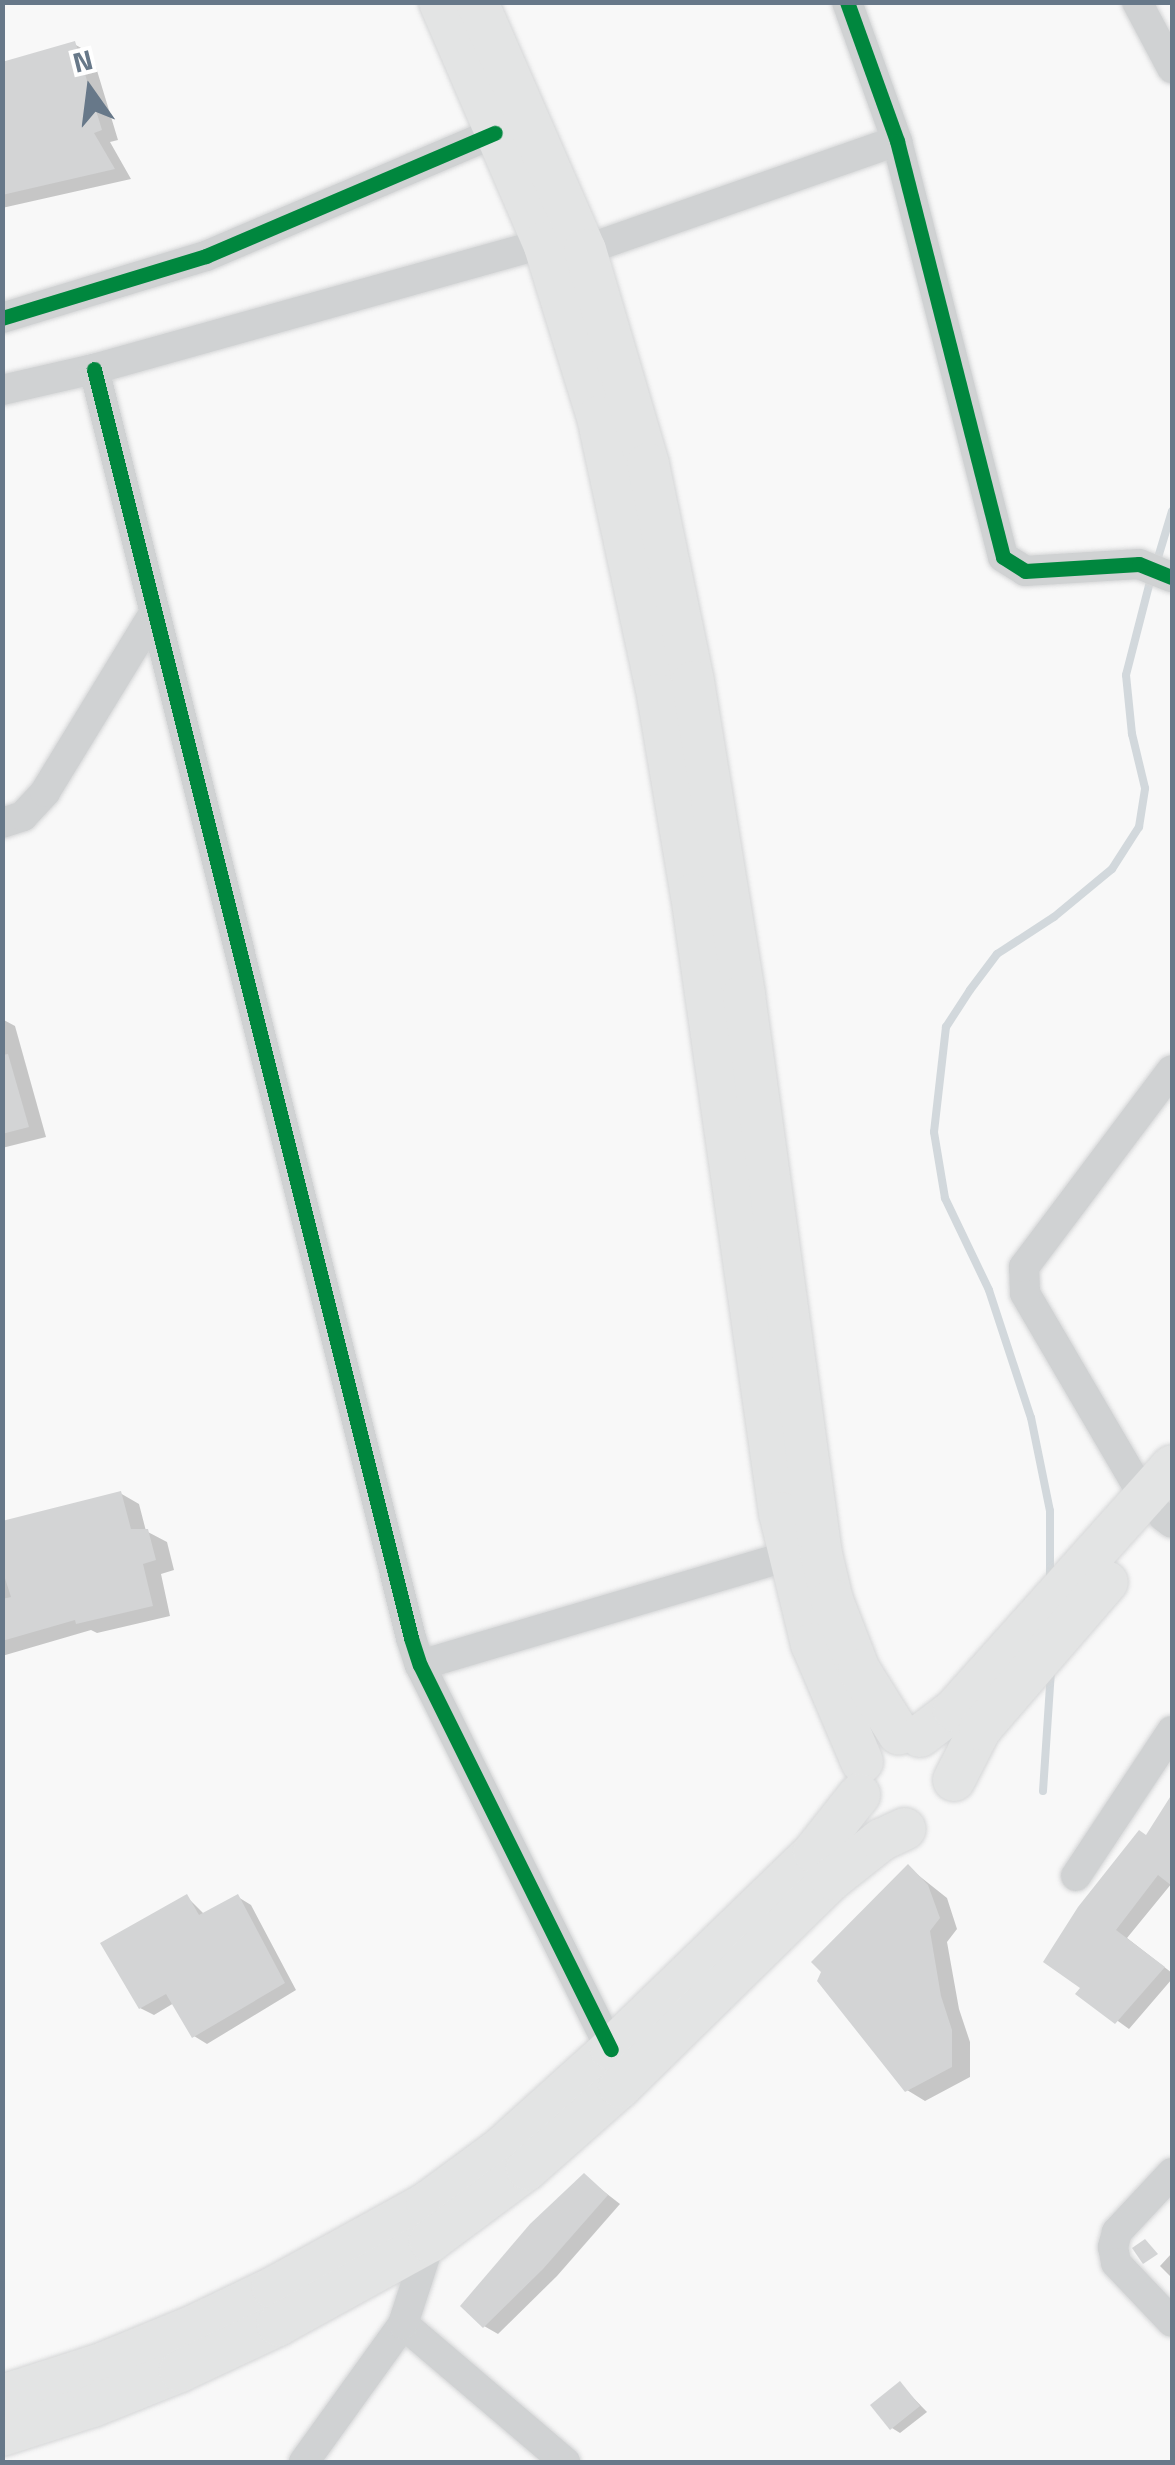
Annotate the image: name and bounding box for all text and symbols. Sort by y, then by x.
text: N [68,37,97,84]
north arrow [40,40,140,140]

